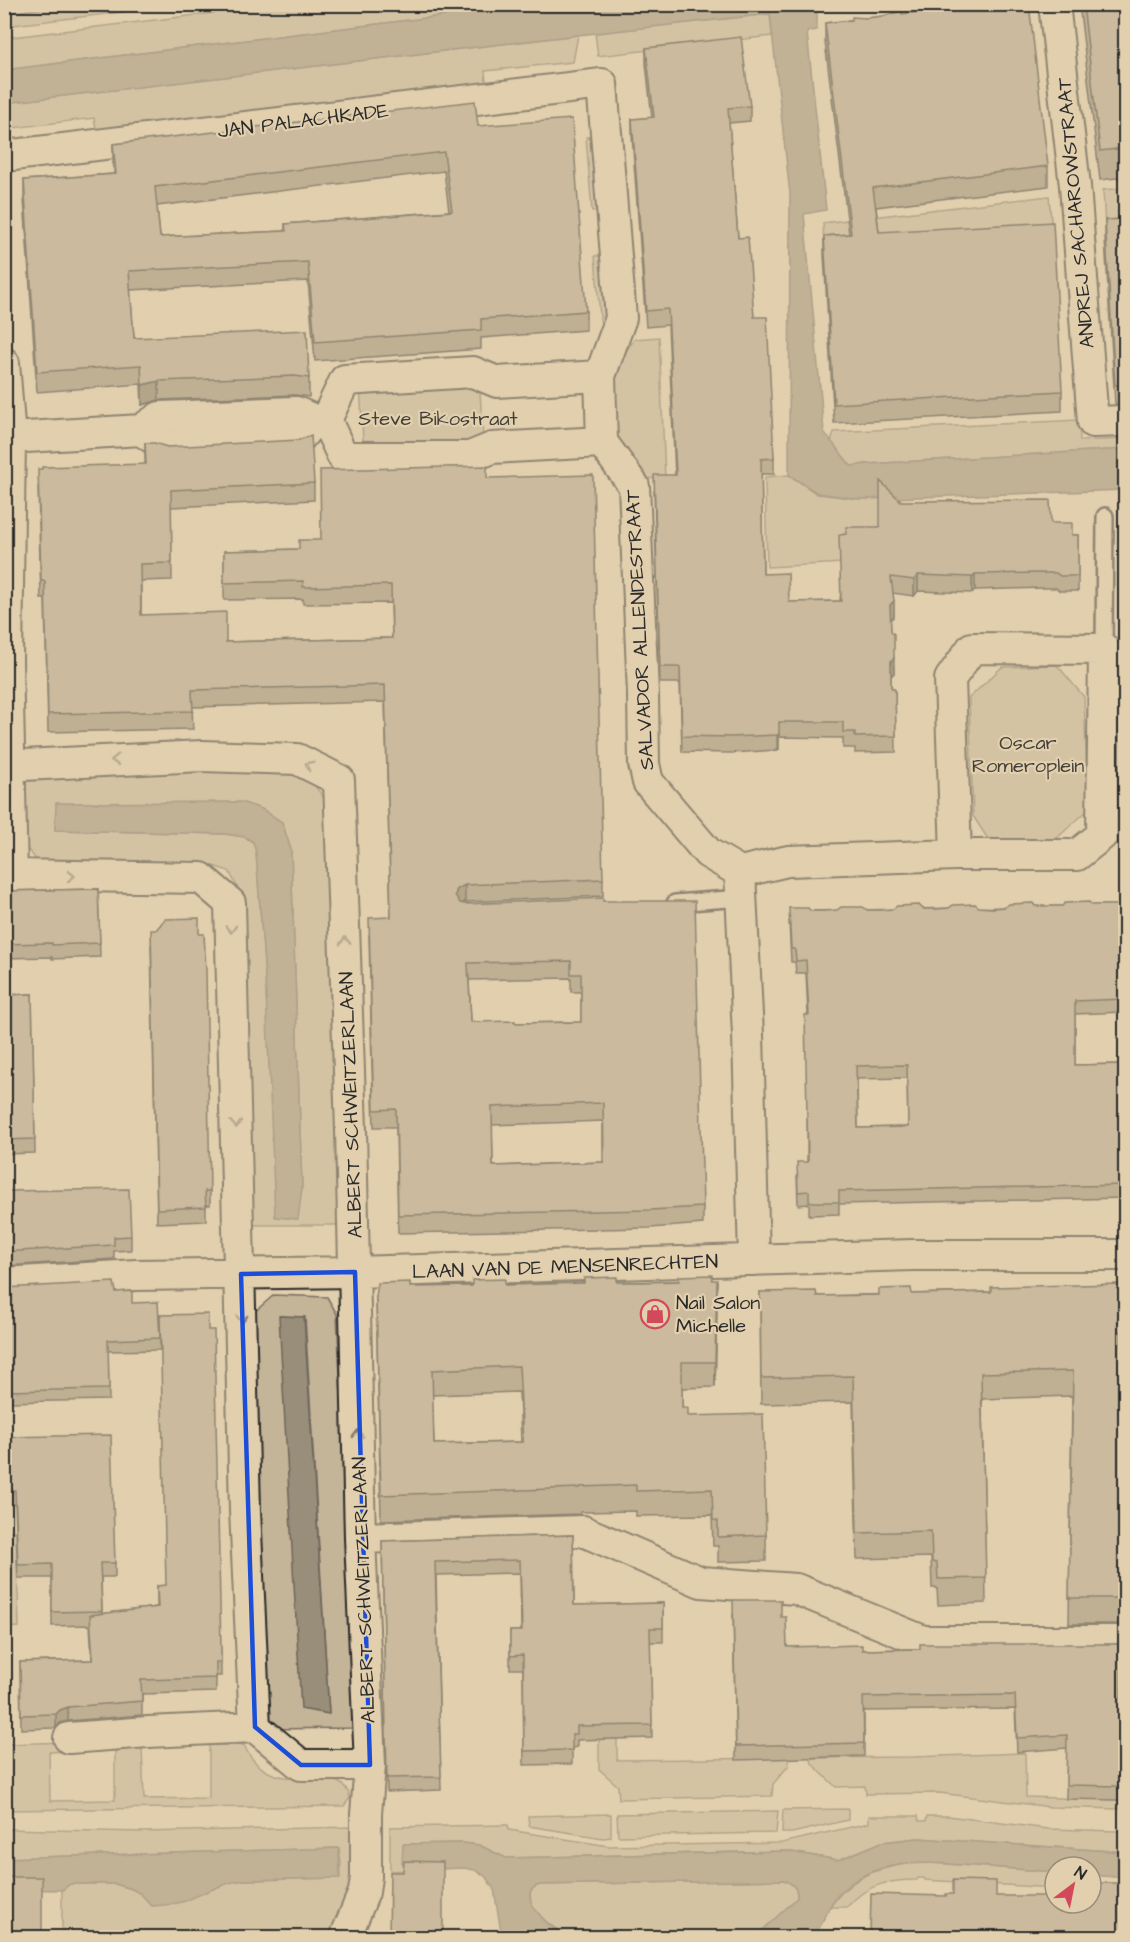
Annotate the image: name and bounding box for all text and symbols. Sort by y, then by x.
street label: ANDREJ SACHAROWSTRAAT [1050,76,1102,350]
street label: JAN PALACHKADE [216,97,390,145]
park label: Steve Bikostraat [358,405,518,433]
street label: SALVADOR ALLENDESTRAAT [619,488,661,771]
park label: Oscar Romeroplein [972,729,1084,780]
one-way arrow [111,754,120,767]
one-way arrow [304,761,315,772]
one-way arrow [66,870,75,882]
one-way arrow [225,925,237,934]
one-way arrow [339,936,351,945]
street label: ALBERT SCHWEITZERLAAN [332,971,370,1239]
one-way arrow [230,1120,243,1129]
street label: LAAN VAN DE MENSENRECHTEN [412,1248,718,1286]
place label: Nail Salon Michelle [676,1289,760,1340]
shop icon: Nail Salon Michelle [639,1298,671,1330]
one-way arrow [235,1315,248,1324]
one-way arrow [352,1429,364,1438]
street label: ALBERT SCHWEITZERLAAN [345,1456,383,1724]
north arrow [1043,1855,1103,1915]
text: N [1070,1861,1091,1885]

